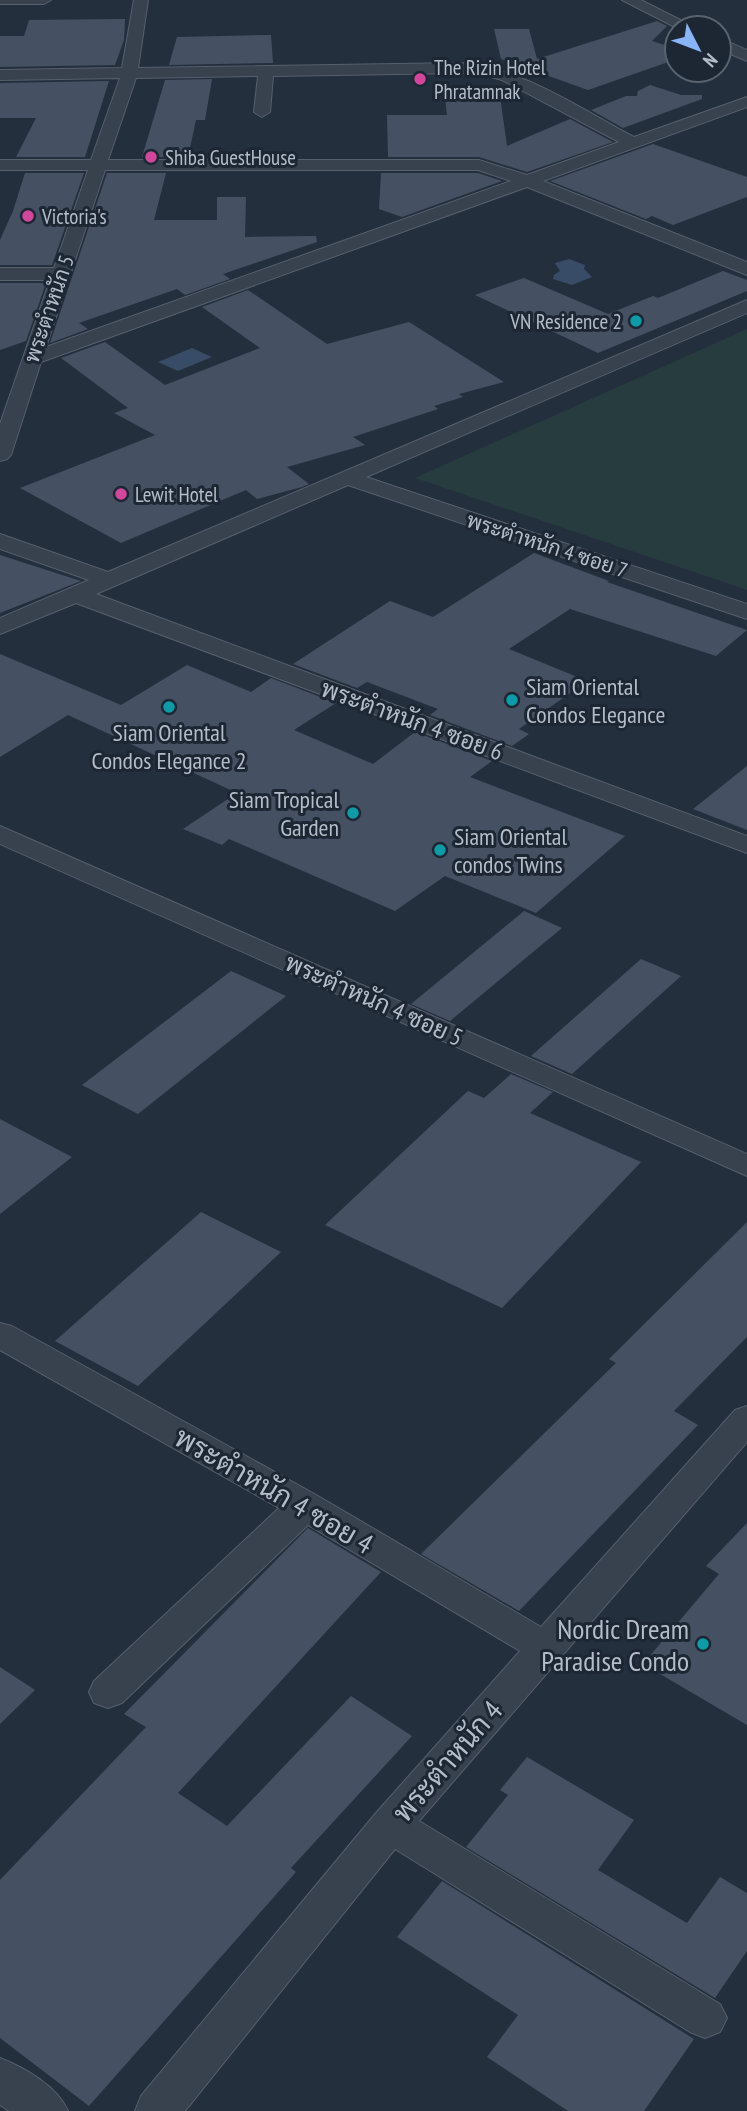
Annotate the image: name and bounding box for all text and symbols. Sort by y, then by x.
north arrow [663,14,733,84]
text: N [698,49,723,72]
place label: The Rizin Hotel Phratamnak [434,54,546,105]
marker: The Rizin Hotel Phratamnak [412,71,428,87]
place label: Shiba GuestHouse [165,144,296,171]
marker: Shiba GuestHouse [143,149,159,165]
place label: Victoria's [41,203,107,230]
marker: Victoria's [20,208,36,224]
street label: พระตำหนัก 5 [18,252,80,366]
place label: VN Residence 2 [509,308,622,335]
marker: VN Residence 2 [628,313,644,329]
place label: Lewit Hotel [135,481,218,508]
marker: Lewit Hotel [113,486,129,502]
street label: พระตำหนัก 4 ซอย 7 [463,506,631,584]
place label: Siam Oriental Condos Elegance [526,671,665,730]
street label: พระตำหนัก 4 ซอย 6 [317,673,507,767]
marker: Siam Oriental Condos Elegance [504,692,520,708]
marker: Siam Oriental Condos Elegance 2 [161,699,177,715]
place label: Siam Oriental Condos Elegance 2 [91,717,247,776]
place label: Siam Tropical Garden [229,784,339,843]
marker: Siam Tropical Garden [345,805,361,821]
place label: Siam Oriental condos Twins [454,821,567,880]
marker: Siam Oriental condos Twins [432,842,448,858]
street label: พระตำหนัก 4 ซอย 5 [280,947,468,1053]
street label: พระตำหนัก 4 ซอย 4 [168,1418,380,1562]
place label: Nordic Dream Paradise Condo [541,1610,689,1679]
marker: Nordic Dream Paradise Condo [695,1636,711,1652]
street label: พระตำหนัก 4 [384,1692,510,1830]

